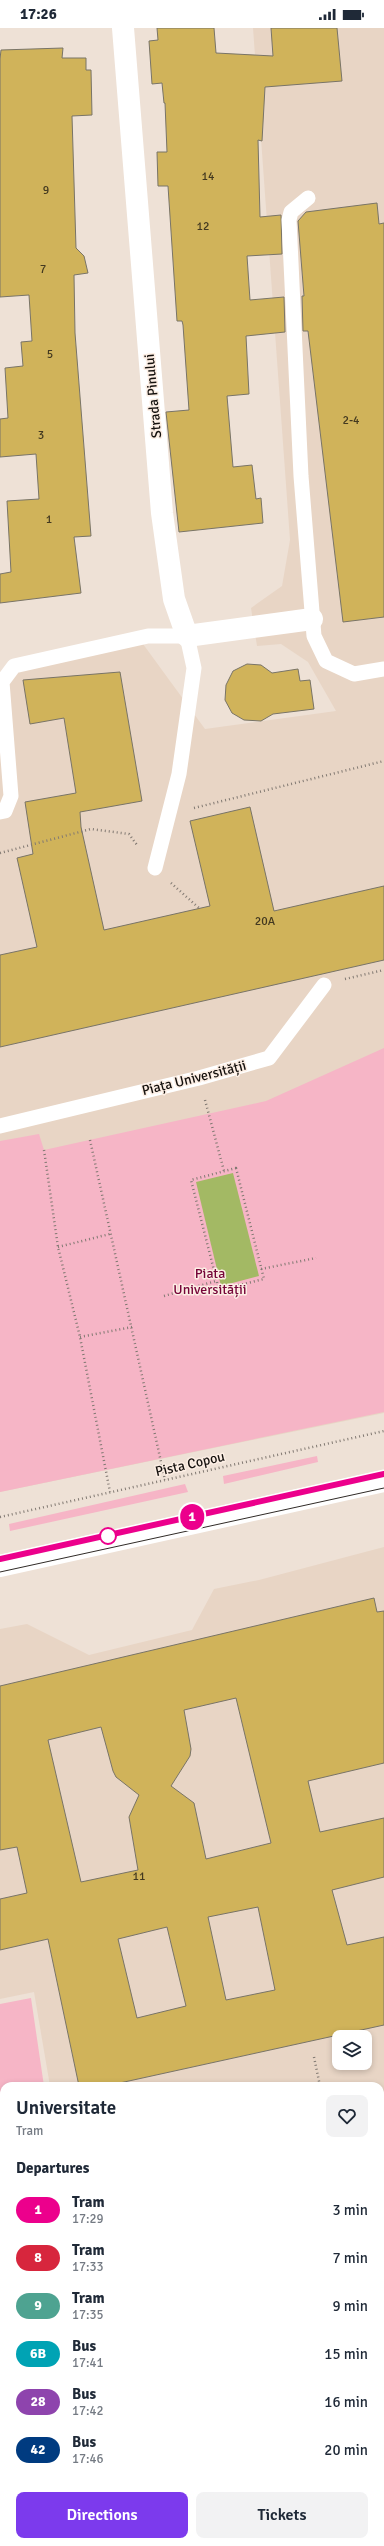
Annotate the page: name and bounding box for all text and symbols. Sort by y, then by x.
text: 17:26 [20,5,57,23]
house number: 14 [202,169,215,184]
house number: 9 [43,183,49,198]
house number: 12 [197,219,209,234]
house number: 7 [40,262,46,277]
house number: 5 [47,347,53,362]
street label: Strada Pinului [141,353,165,439]
house number: 2-4 [342,413,360,428]
house number: 3 [38,428,44,443]
house number: 1 [46,512,52,527]
house number: 20A [255,914,276,929]
street label: Piața Universității [140,1057,248,1099]
park label: Piata Universității [173,1265,247,1298]
street label: Pista Copou [154,1448,226,1480]
line badge: 1 [179,1504,205,1530]
text: 1 [188,1508,196,1525]
unlabelled marker [99,1527,117,1545]
house number: 11 [133,1869,145,1884]
map controls [332,2030,372,2070]
button: layers [332,2030,372,2070]
button: heart [326,2095,368,2137]
text: Universitate [16,2096,116,2120]
text: Tram [16,2123,43,2139]
text: Departures [16,2159,89,2177]
text: Tram [72,2193,105,2211]
text: 1 [34,2201,42,2218]
text: 3 min [332,2201,368,2219]
text: 17:29 [72,2211,104,2227]
text: Tram [72,2241,105,2259]
text: 8 [34,2249,42,2266]
text: 7 min [332,2249,368,2267]
text: 17:33 [72,2259,104,2275]
text: Tram [72,2289,105,2307]
text: 9 [34,2297,42,2314]
text: 9 min [332,2297,368,2315]
text: 17:35 [72,2307,104,2323]
text: Bus [72,2337,96,2355]
text: 6B [30,2345,46,2362]
text: 15 min [324,2345,368,2363]
text: 17:41 [72,2355,104,2371]
text: Bus [72,2385,96,2403]
text: 28 [30,2393,46,2410]
text: 16 min [324,2393,368,2411]
text: 17:42 [72,2403,104,2419]
text: Bus [72,2433,96,2451]
text: 42 [30,2441,46,2458]
text: 20 min [324,2441,368,2459]
text: 17:46 [72,2451,104,2467]
button: Directions [16,2492,188,2538]
button: Tickets [196,2492,368,2538]

